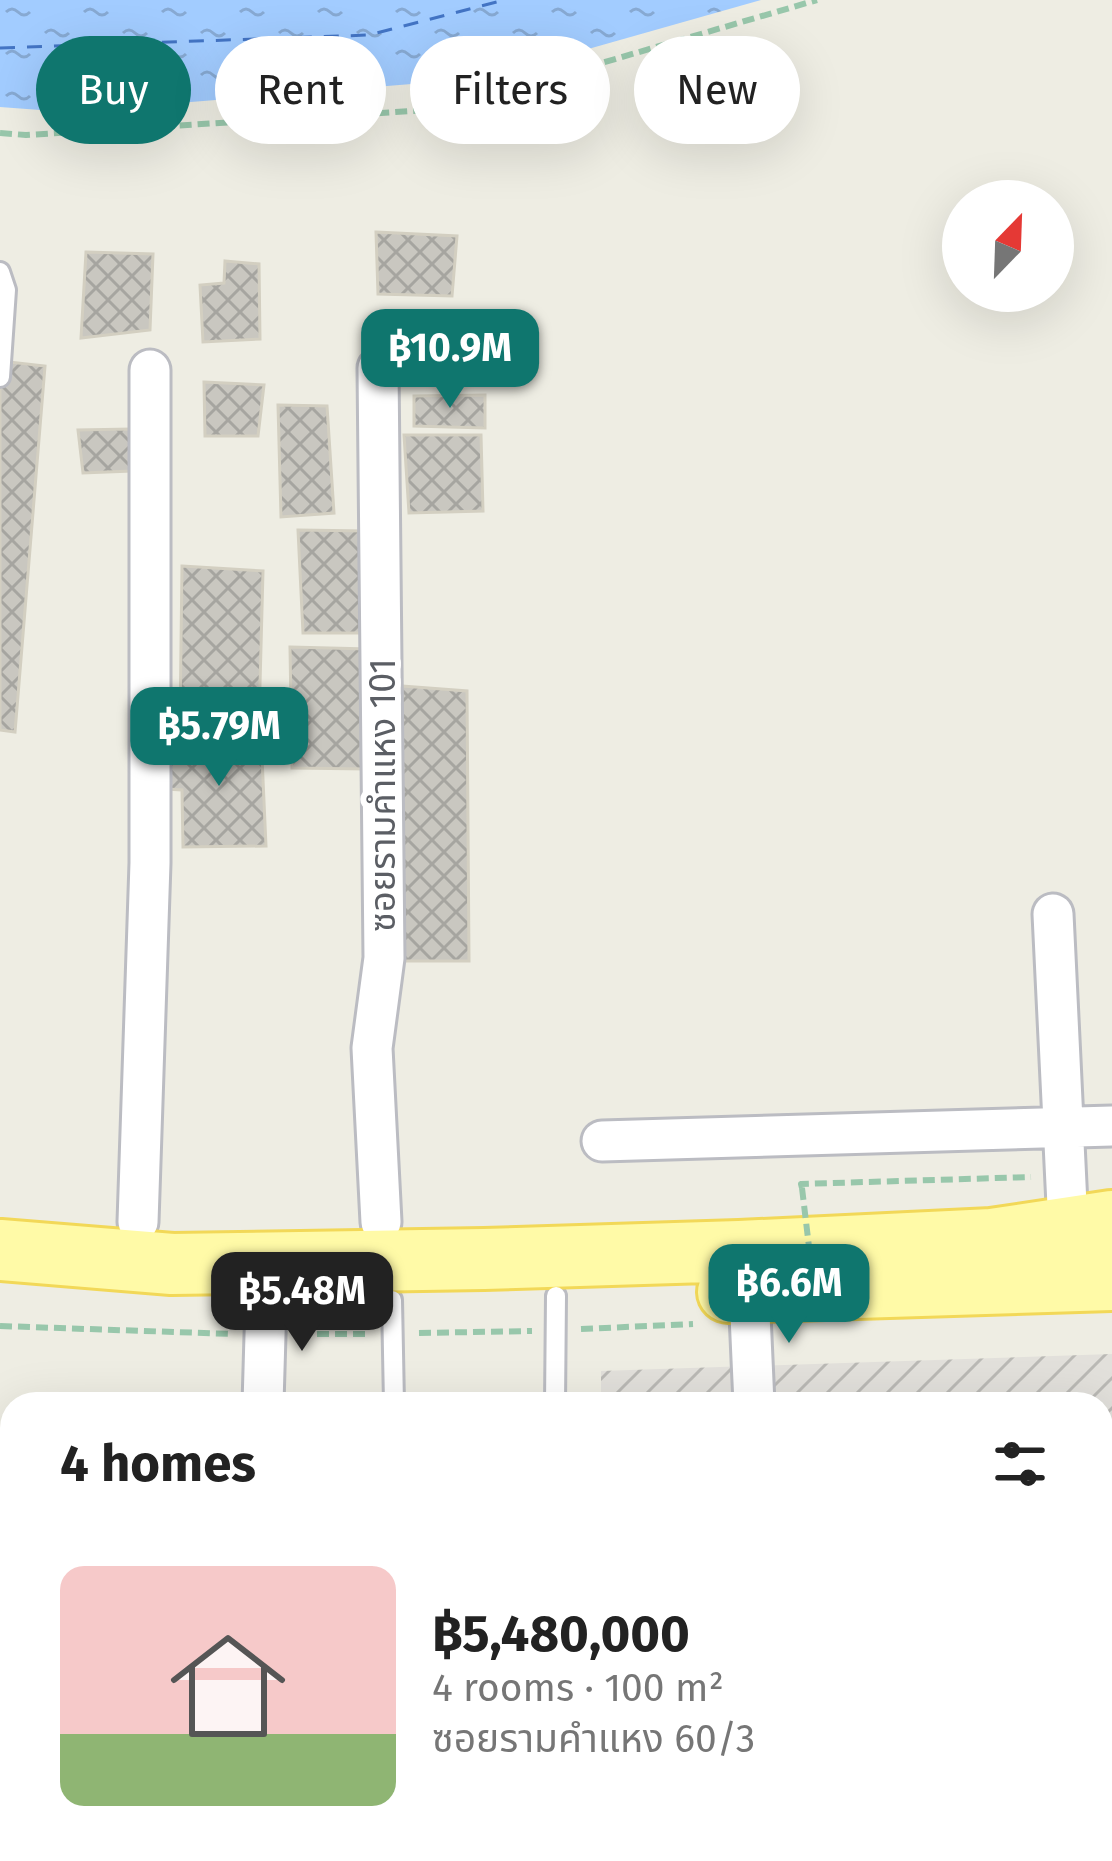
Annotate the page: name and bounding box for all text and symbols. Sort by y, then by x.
chip: Buy [36,36,191,144]
chip: Rent [215,36,386,144]
chip: Filters [410,36,610,144]
chip: New [634,36,800,144]
north arrow [942,180,1074,312]
map controls [942,180,1074,312]
pin: ฿10.9M [352,309,548,411]
text: ฿10.9M [388,325,512,371]
street label: ซอยรามคำแหง 101 [361,658,405,932]
pin: ฿5.79M [121,687,317,789]
text: ฿5.79M [157,703,281,749]
pin: ฿6.6M [705,1244,873,1346]
pin: ฿5.48M [204,1252,400,1354]
text: ฿6.6M [735,1260,843,1306]
text: ฿5.48M [238,1268,366,1314]
icon: filters [987,1431,1053,1497]
text: 4 homes [60,1433,256,1495]
text: ฿5,480,000 [432,1603,690,1665]
icon: home [156,1614,300,1758]
text: 4 rooms · 100 m² [432,1665,724,1711]
text: ซอยรามคำแหง 60/3 [432,1716,755,1762]

